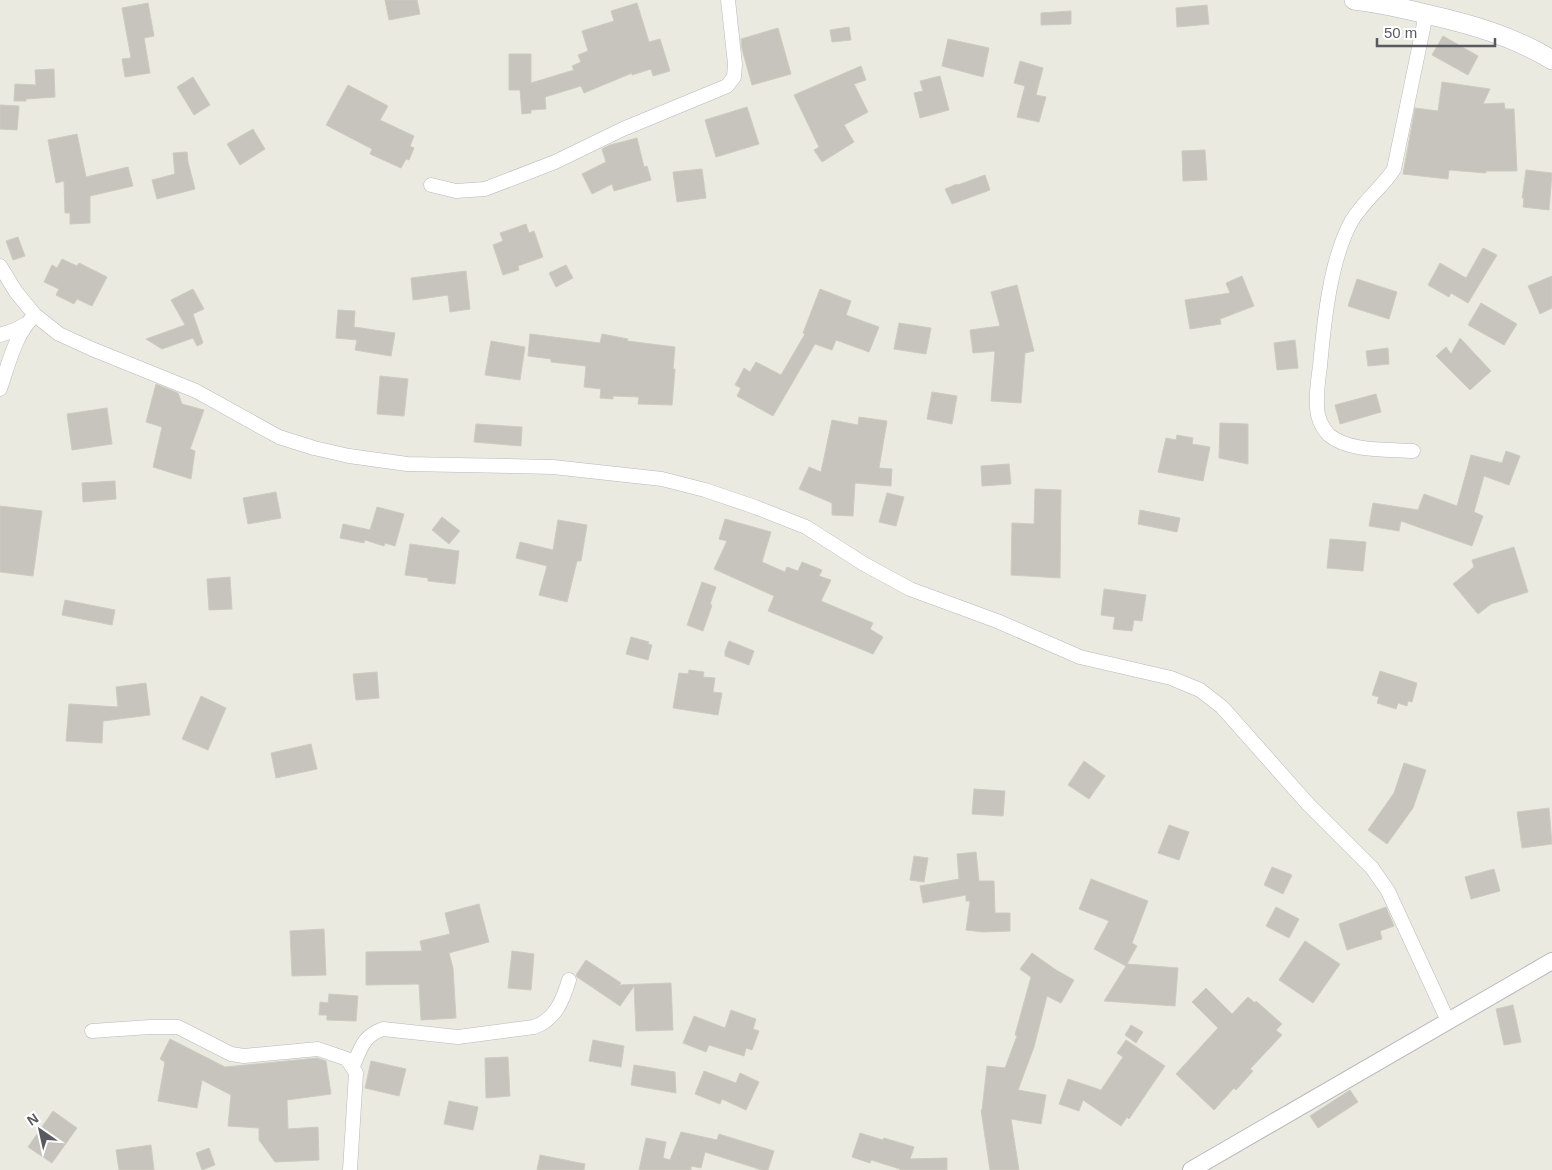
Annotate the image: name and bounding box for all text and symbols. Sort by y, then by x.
scale bar [1377,15,1494,47]
text: 50 m [1384,24,1417,41]
north arrow [15,1105,65,1155]
text: N [24,1110,41,1129]

